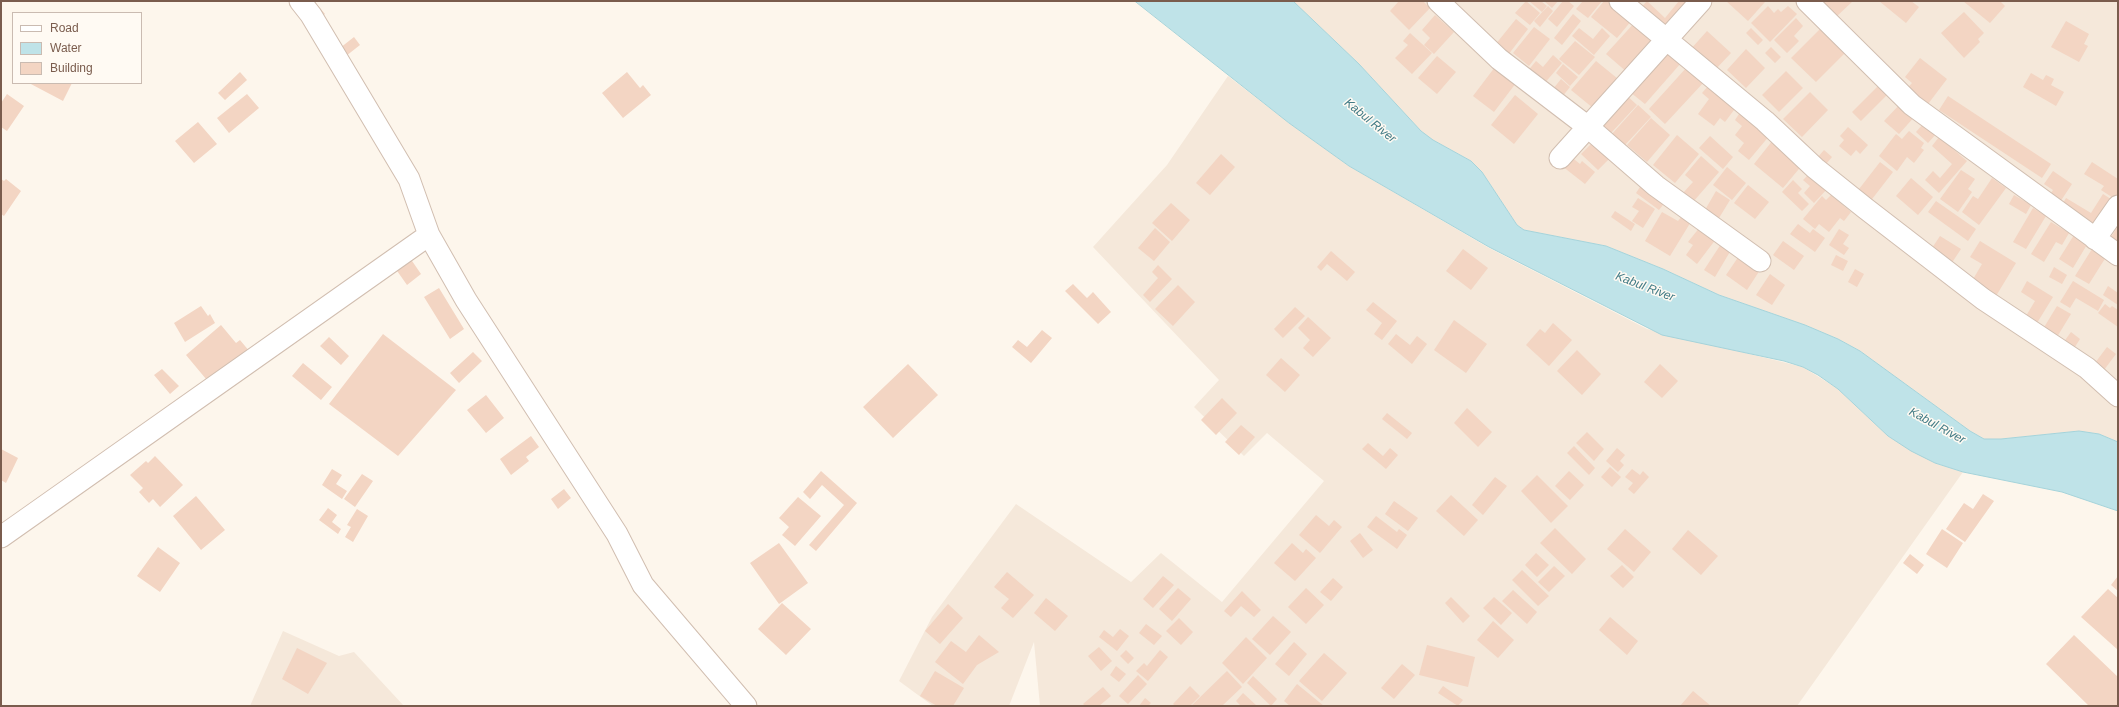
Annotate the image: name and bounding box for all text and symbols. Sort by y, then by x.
legend [12,12,142,84]
text: Road [50,21,79,35]
text: Water [50,41,82,55]
text: Building [50,61,93,75]
water label: Kabul River [1341,96,1399,146]
water label: Kabul River [1613,269,1677,305]
water label: Kabul River [1906,405,1968,447]

